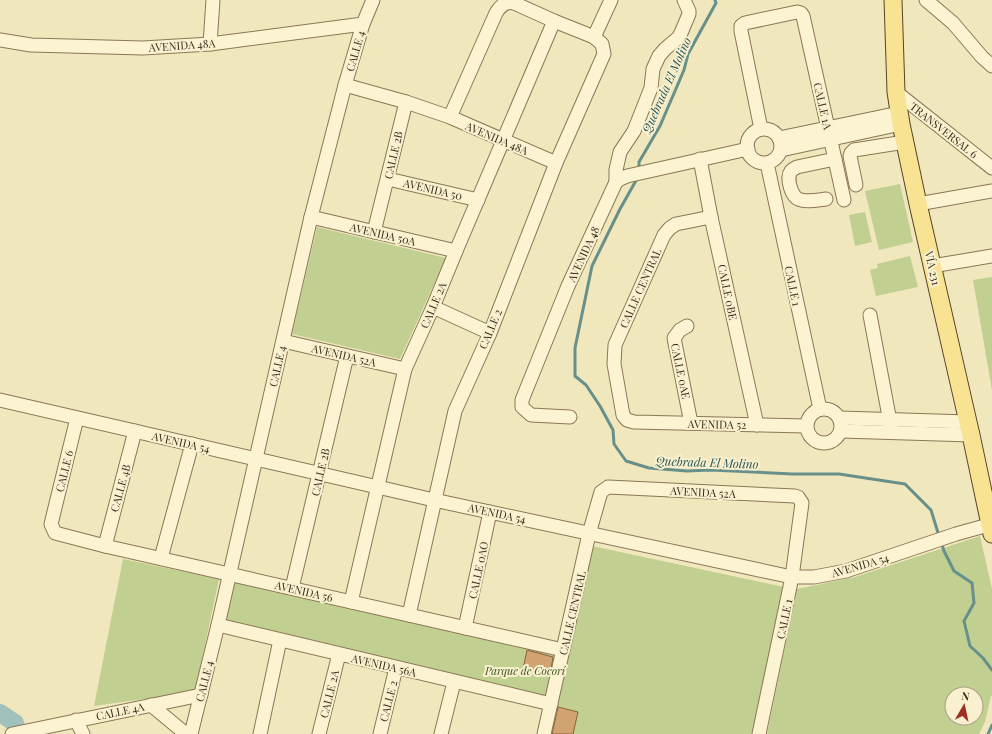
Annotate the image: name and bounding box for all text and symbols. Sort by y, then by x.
street label: CALLE 4 [342,28,368,73]
water label: Quebrada El Molino [637,34,694,136]
street label: AVENIDA 48A [147,35,216,55]
street label: CALLE 1A [810,81,836,131]
street label: TRANSVERSAL 6 [907,99,981,162]
street label: AVENIDA 48A [462,118,531,158]
street label: CALLE 2B [380,129,406,180]
street label: AVENIDA 50 [401,175,464,203]
street label: AVENIDA 50A [348,219,417,249]
street label: AVENIDA 48 [563,223,603,285]
street label: CALLE CENTRAL [616,245,665,330]
street label: VÍA 231 [922,248,944,287]
street label: CALLE 0BE [715,263,741,322]
street label: CALLE 1 [781,265,805,307]
street label: CALLE 2A [417,280,449,330]
street label: CALLE 2 [475,307,505,351]
street label: AVENIDA 52A [309,340,378,370]
street label: CALLE 0AE [668,342,694,401]
street label: CALLE 4 [265,343,289,388]
street label: AVENIDA 52 [687,416,746,432]
street label: AVENIDA 54 [150,428,212,456]
street label: CALLE 2B [307,446,333,497]
street label: CALLE 6 [52,448,76,493]
water label: Quebrada El Molino [654,452,759,472]
street label: CALLE 4B [106,462,134,513]
street label: AVENIDA 52A [669,483,736,501]
street label: AVENIDA 54 [466,499,528,527]
street label: CALLE 0AO [465,540,491,600]
street label: AVENIDA 54 [829,550,891,581]
street label: CALLE CENTRAL [555,569,589,657]
street label: AVENIDA 56 [273,577,335,605]
street label: CALLE 1 [772,598,796,640]
street label: AVENIDA 56A [349,650,418,680]
street label: CALLE 4 [192,658,216,703]
park label: Parque de Cocorí [484,663,567,678]
street label: CALLE 2A [316,668,342,720]
street label: CALLE 2 [376,679,400,723]
north arrow [944,686,984,726]
text: N [961,688,971,704]
street label: CALLE 4A [95,699,145,723]

